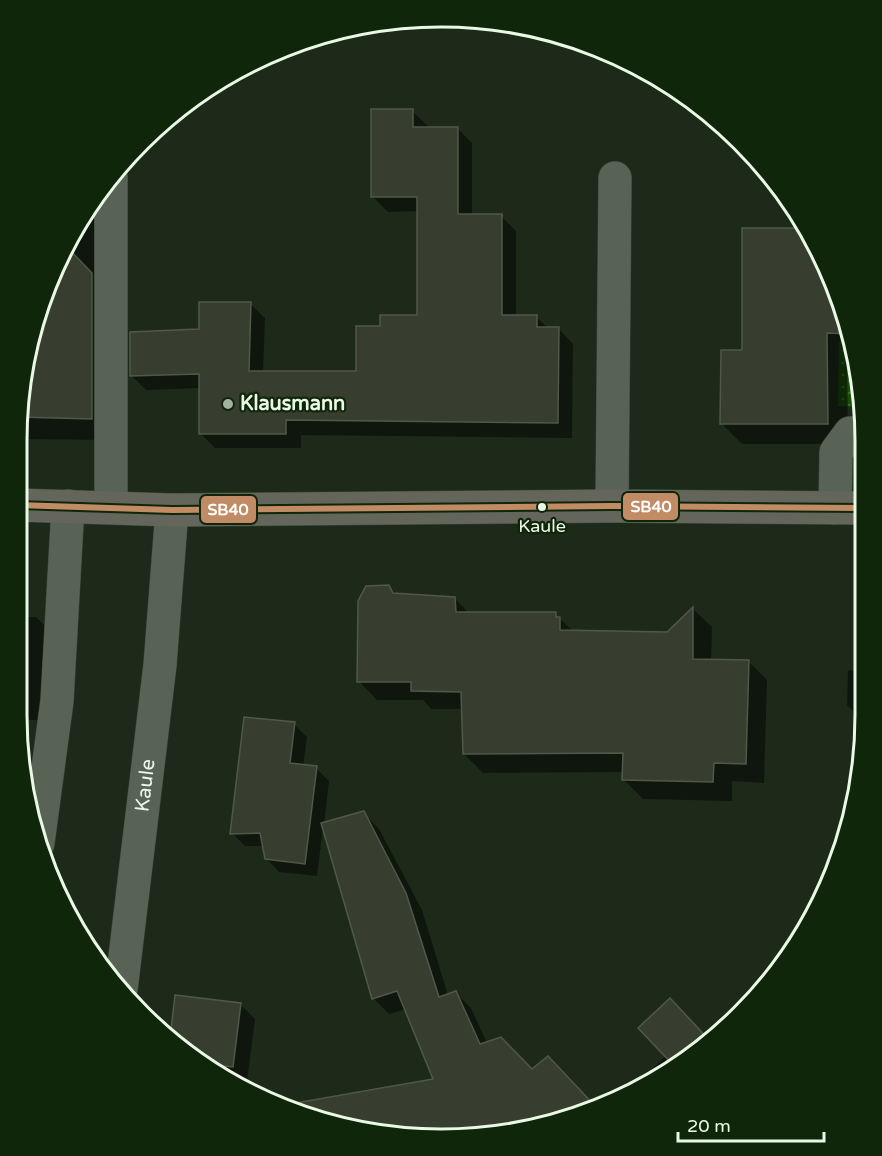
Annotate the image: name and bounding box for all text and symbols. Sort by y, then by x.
place label: Klausmann [240,392,345,416]
marker: Klausmann [221,397,235,411]
line badge: SB40 [622,492,679,521]
line badge: SB40 [200,495,257,524]
text: SB40 [630,497,672,517]
text: SB40 [207,500,249,520]
marker: Kaule [536,501,548,513]
place label: Kaule [518,515,566,537]
street label: Kaule [130,758,161,813]
scale bar [678,1105,824,1143]
text: 20 m [687,1115,731,1137]

